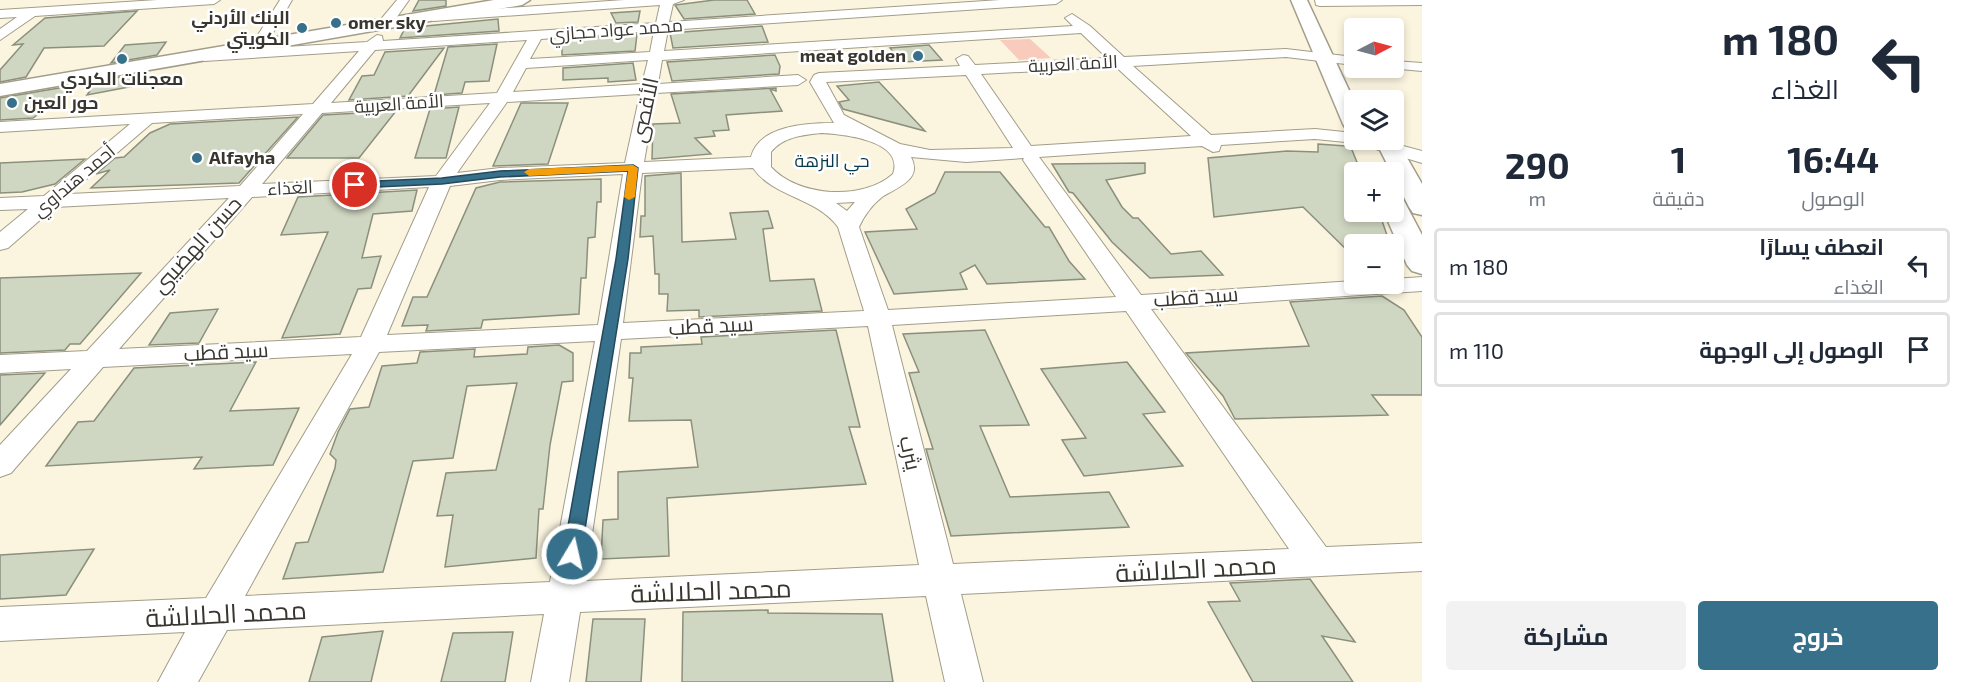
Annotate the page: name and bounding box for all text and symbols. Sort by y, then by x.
place label: البنك الأردني الكويتي [191,6,290,54]
place label: omer sky [348,11,426,33]
street label: محمد عواد حجازي [548,13,684,49]
text: 180 m [1722,13,1839,63]
marker: omer sky [329,16,343,30]
north arrow [1344,18,1404,78]
map controls [1344,18,1404,294]
marker: البنك الأردني الكويتي [295,21,309,35]
icon: left [1860,24,1938,102]
place label: meat golden [800,44,906,66]
marker: meat golden [911,49,925,63]
street label: الأمة العربية [1028,50,1118,77]
marker: معجنات الكردي [115,52,129,66]
place label: معجنات الكردي [61,67,183,93]
text: الغذاء [1771,72,1839,104]
street label: الأقصى [624,75,665,145]
street label: الأمة العربية [353,89,444,118]
button: layers [1344,90,1404,150]
place label: حور العين [24,91,98,114]
marker: حور العين [5,96,19,110]
text: 1 [1671,137,1686,180]
text: 16:44 [1787,137,1879,180]
street label: أحمد هنداوي [28,139,122,224]
text: 290 [1505,143,1570,186]
place label: Alfayha [209,146,275,168]
district label: حي النزهة [794,149,870,175]
marker: Alfayha [190,151,204,165]
pin [329,159,380,210]
button: + [1344,162,1404,222]
icon: arrive [338,168,371,201]
street label: الغذاء [267,175,313,199]
text: m [1529,186,1546,210]
text: دقيقة [1652,186,1705,210]
text: الوصول [1801,186,1865,210]
street label: حسن الهضيبي [146,191,250,301]
text: انعطف يسارًا [1759,233,1884,259]
button: − [1344,234,1404,294]
icon: left [1902,249,1935,282]
text: 180 m [1449,253,1509,279]
text: الغذاء [1833,274,1884,298]
street label: سيد قطب [1153,280,1239,311]
street label: سيد قطب [668,310,754,339]
icon: arrive [1902,333,1935,366]
street label: سيد قطب [183,336,269,365]
text: الوصول إلى الوجهة [1699,336,1884,362]
text: 110 m [1449,337,1504,363]
street label: يثرب [894,433,928,473]
position arrow [540,522,604,586]
street label: محمد الحلالشة [1115,548,1277,587]
street label: محمد الحلالشة [630,571,792,608]
street label: محمد الحلالشة [145,593,307,632]
button: مشاركة [1446,601,1686,670]
button: خروج [1698,601,1938,670]

